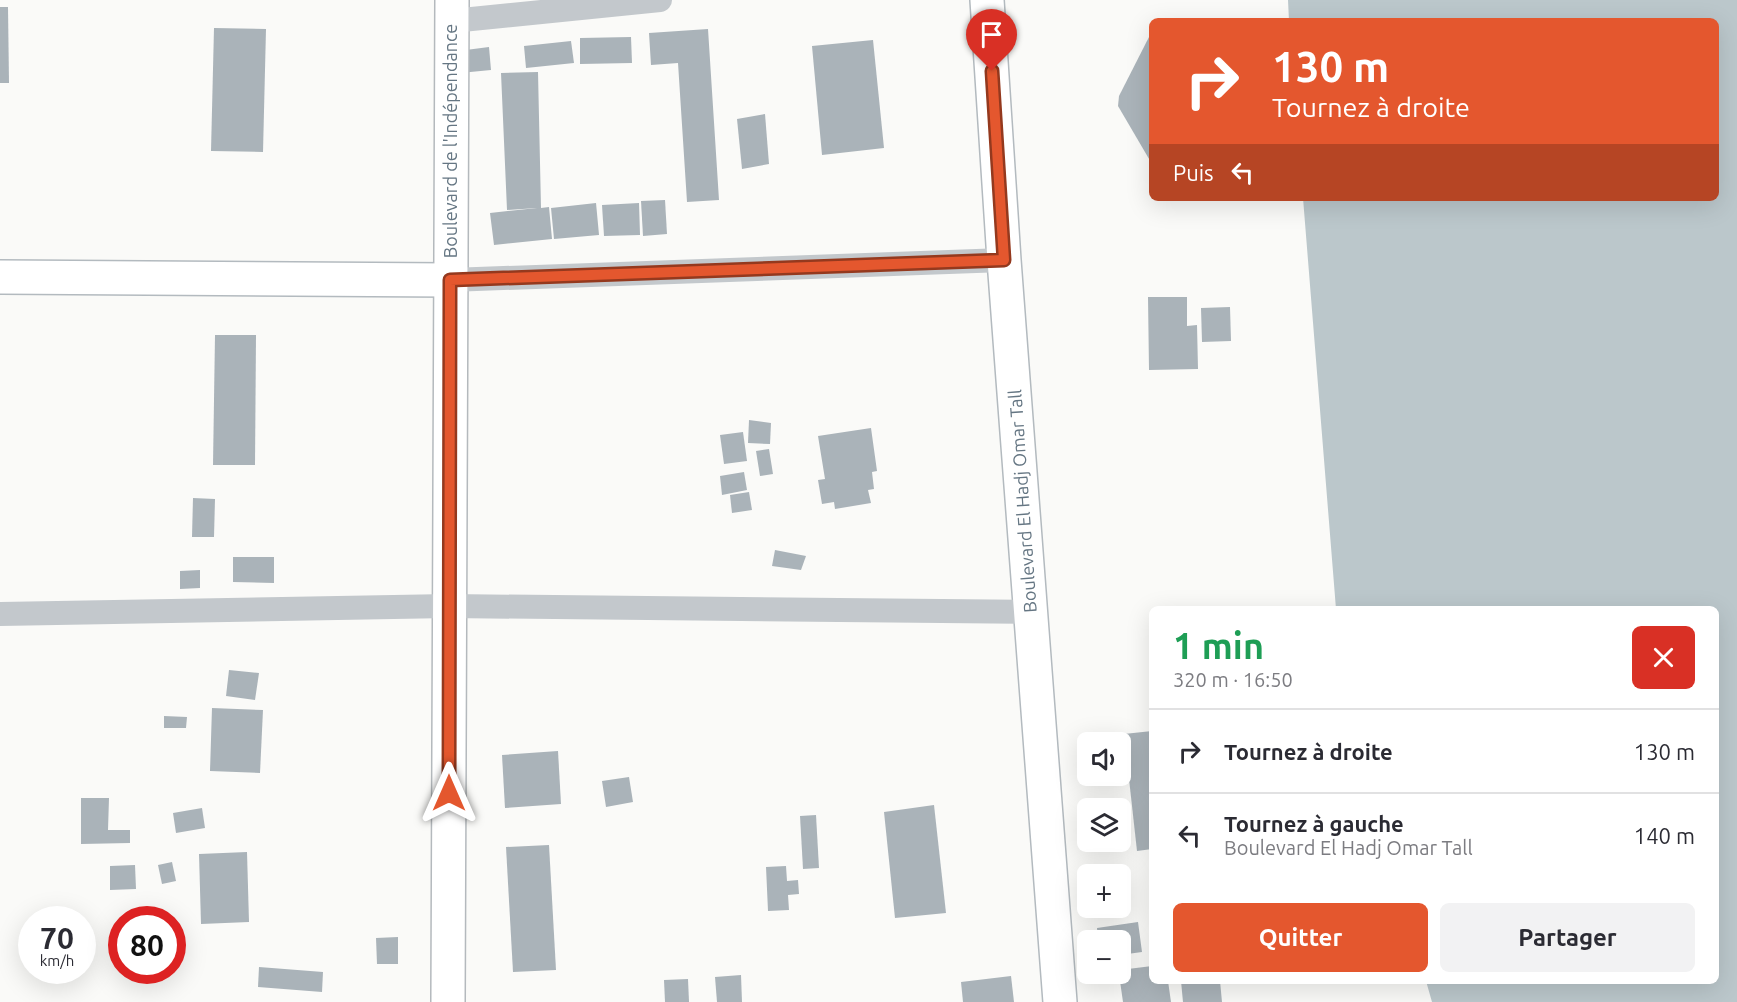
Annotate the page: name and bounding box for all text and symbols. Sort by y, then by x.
pin [966,9,1017,71]
icon: arrive [975,18,1008,51]
street label: Boulevard de l'Indépendance [440,24,460,258]
icon: right [1173,42,1251,120]
text: 130 m [1272,43,1389,90]
text: Tournez à droite [1272,92,1470,122]
icon: left [1226,156,1259,189]
text: Puis [1173,160,1214,185]
street label: Boulevard El Hadj Omar Tall [1004,388,1040,613]
text: 1 min [1173,625,1264,666]
button: close [1632,626,1695,689]
text: 320 m · 16:50 [1173,668,1293,691]
map controls [1077,732,1131,984]
button: sound [1077,732,1131,786]
icon: right [1173,735,1206,768]
text: Tournez à droite [1224,739,1393,764]
text: 130 m [1634,739,1695,764]
position arrow [417,761,481,825]
button: layers [1077,798,1131,852]
text: Tournez à gauche [1224,811,1404,836]
icon: left [1173,819,1206,852]
text: 140 m [1634,823,1695,848]
text: Boulevard El Hadj Omar Tall [1224,836,1473,859]
button: + [1077,864,1131,918]
button: Quitter [1173,903,1428,972]
button: Partager [1440,903,1695,972]
speed limit sign: 80 [108,906,186,984]
text: 70 [40,921,74,955]
button: − [1077,930,1131,984]
text: km/h [40,952,74,969]

